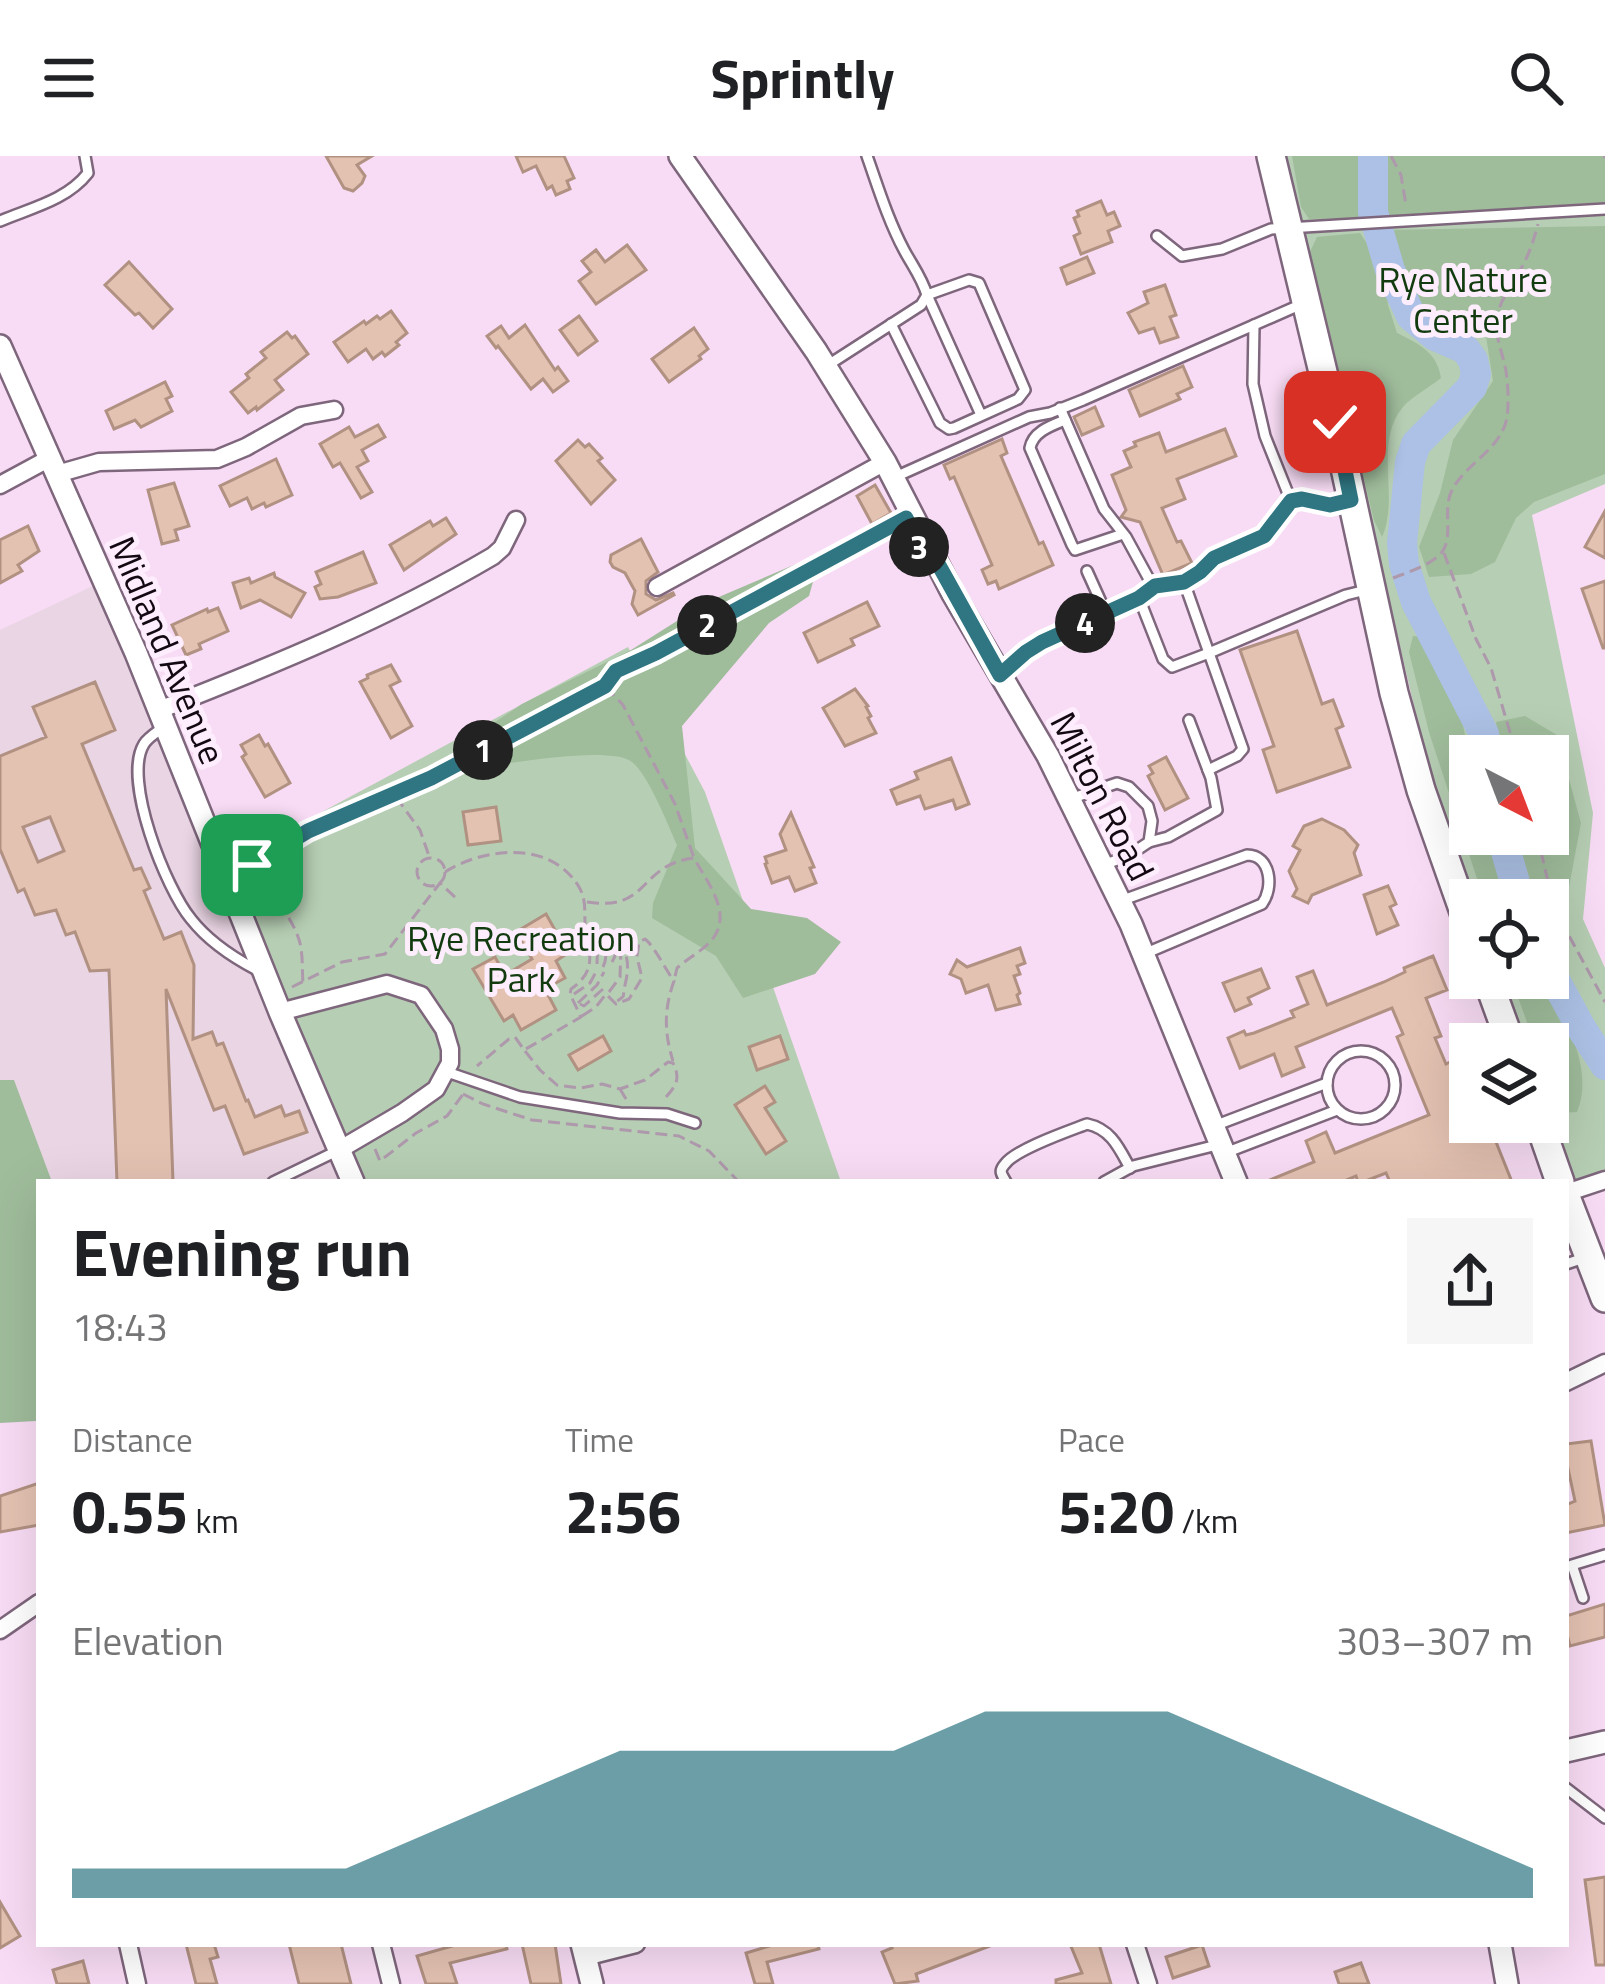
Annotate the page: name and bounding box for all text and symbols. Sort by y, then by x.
text: Sprintly [711,37,894,119]
icon: menu [36,45,102,111]
icon: search [1503,45,1569,111]
park label: Rye Nature Center [1378,251,1548,347]
pin [1284,371,1386,473]
icon: check [1302,389,1368,455]
pin: 3 [889,517,949,577]
text: 3 [910,522,928,572]
street label: Midland Avenue [95,528,241,772]
pin: 4 [1055,593,1115,653]
pin: 2 [677,595,737,655]
text: 4 [1076,598,1094,648]
text: 2 [698,600,716,650]
street label: Milton Road [1037,702,1169,890]
pin: 1 [453,720,513,780]
text: 1 [474,725,492,775]
north arrow [1449,735,1569,855]
map controls [1449,735,1569,1143]
pin [201,814,303,916]
icon: arrive [219,832,285,898]
button: locate [1449,879,1569,999]
park label: Rye Recreation Park [407,910,635,1006]
button: layers [1449,1023,1569,1143]
text: Evening run [72,1201,412,1302]
button: share [1407,1218,1533,1344]
text: 18:43 [72,1297,168,1356]
text: Distance [72,1415,193,1465]
text: Time [565,1415,634,1465]
text: Pace [1058,1415,1125,1465]
text: 0.55 [72,1465,188,1556]
text: 2:56 [565,1465,681,1556]
text: 5:20 [1058,1465,1174,1556]
text: km [188,1496,239,1546]
text: /km [1174,1496,1238,1546]
text: Elevation [72,1611,224,1670]
text: 303–307 m [1336,1611,1533,1670]

